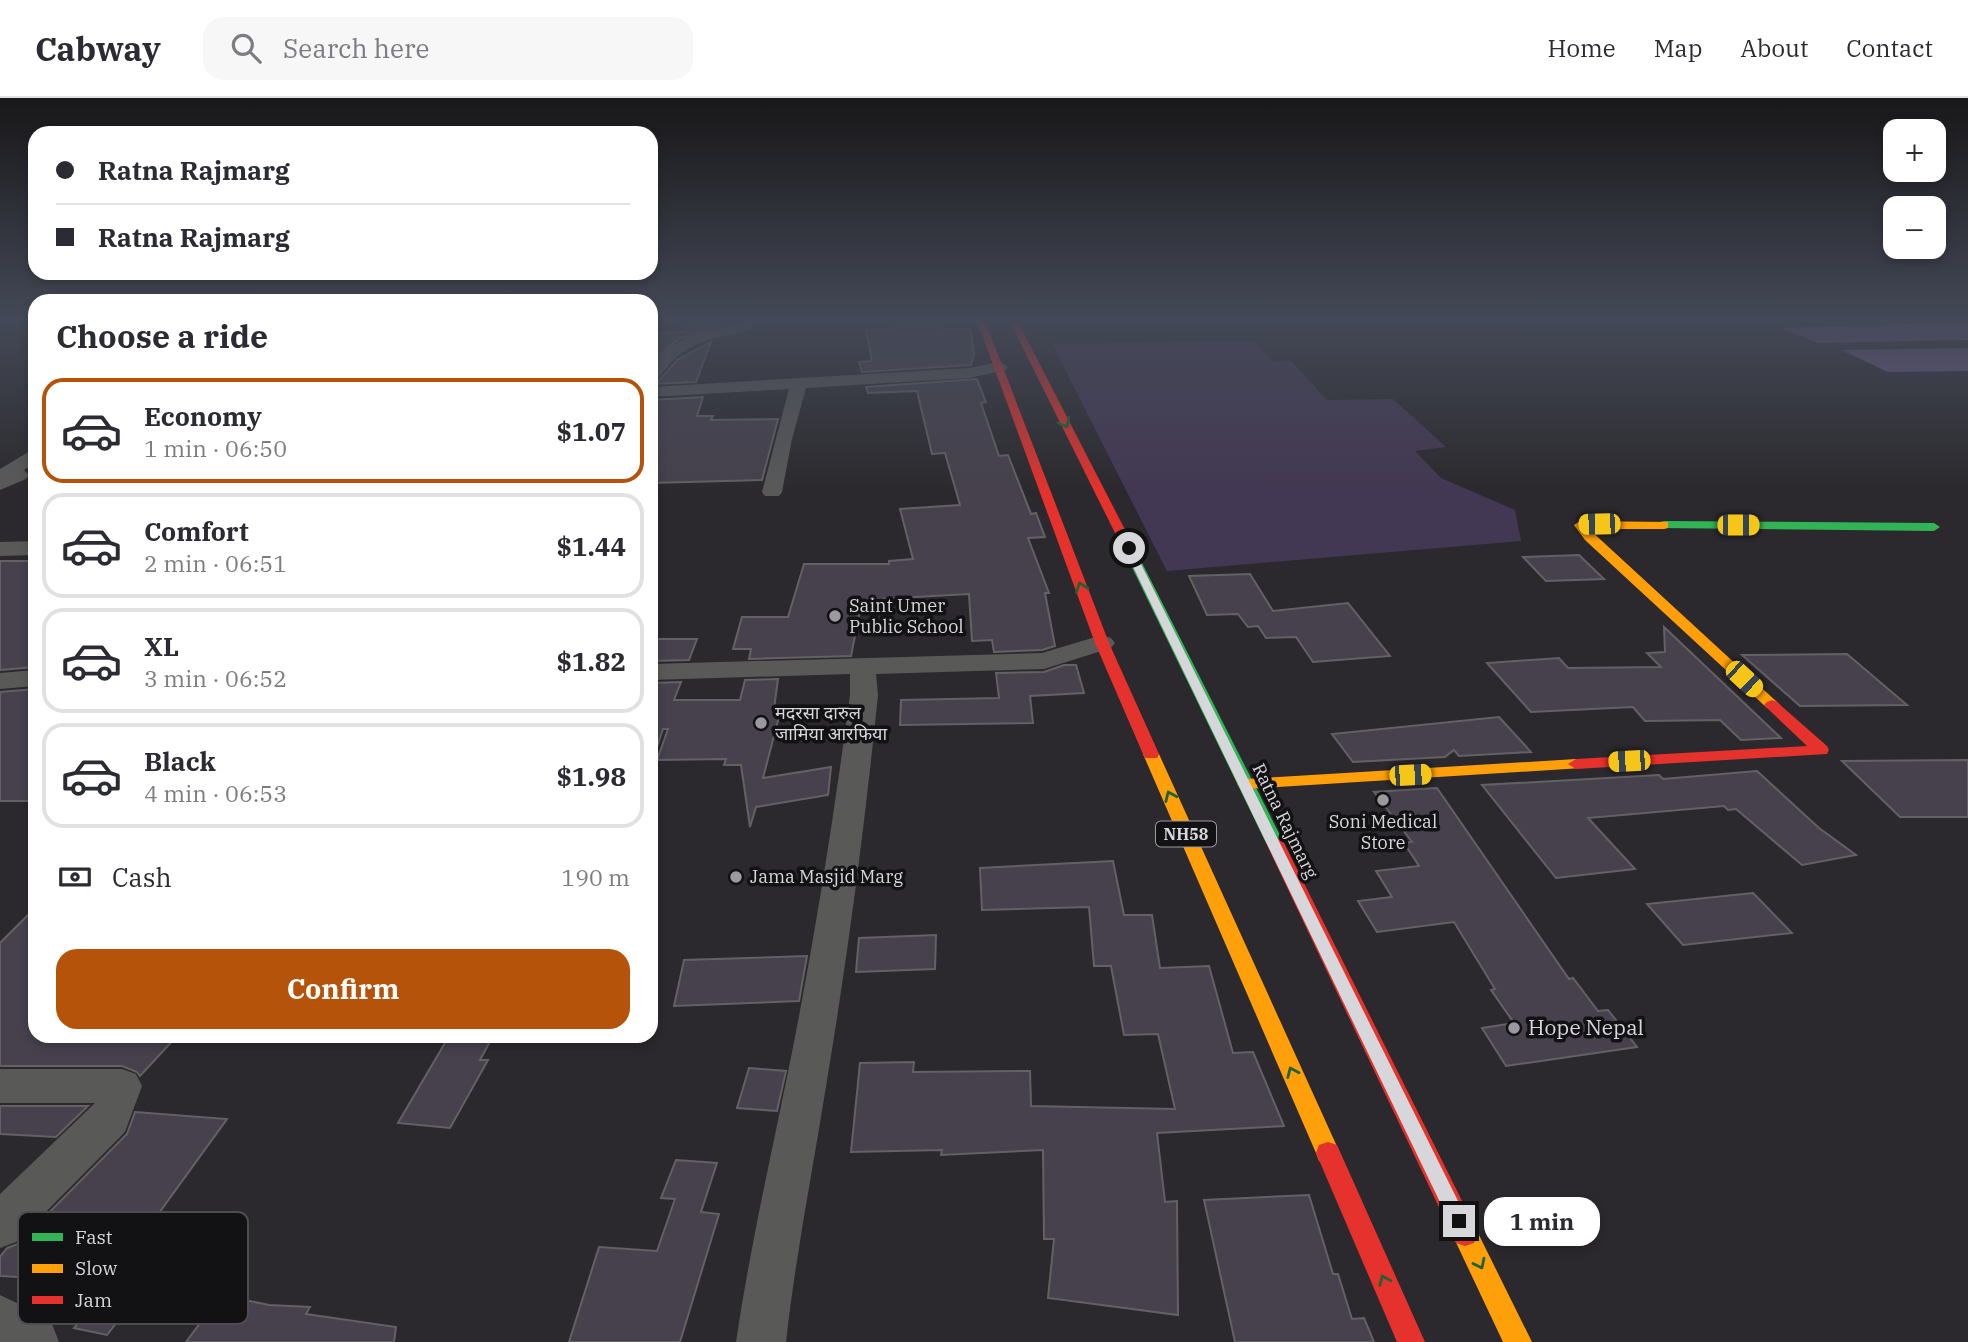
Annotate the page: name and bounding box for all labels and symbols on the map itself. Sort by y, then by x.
one-way arrow [1057,416,1071,428]
car [1578,513,1621,535]
car [1718,515,1760,536]
route start [1113,532,1145,564]
one-way arrow [1075,581,1089,593]
place label: Saint Umer Public School [849,594,964,638]
marker: Saint Umer Public School [827,608,843,624]
car [1722,657,1767,701]
place label: मदरसा दारुल जामिया आरफिया [775,701,887,745]
marker: मदरसा दारुल जामिया आरफिया [753,715,769,731]
car [1608,749,1651,773]
street label: Ratna Rajmarg [1248,759,1323,883]
car [1389,763,1432,787]
one-way arrow [1164,791,1178,804]
marker: Soni Medical Store [1375,792,1391,808]
place label: Soni Medical Store [1329,810,1437,854]
road number: NH58 [1156,821,1216,846]
place label: Jama Masjid Marg [750,865,903,888]
marker: Jama Masjid Marg [728,869,744,885]
place label: Hope Nepal [1528,1013,1644,1041]
marker: Hope Nepal [1506,1020,1522,1036]
one-way arrow [1286,1066,1300,1079]
callout: 1 min [1484,1196,1599,1246]
route end [1443,1205,1475,1237]
legend [18,1212,248,1324]
text: Fast [75,1225,113,1249]
text: Slow [75,1256,117,1280]
one-way arrow [1472,1257,1486,1269]
one-way arrow [1378,1274,1392,1287]
text: Jam [75,1288,112,1312]

